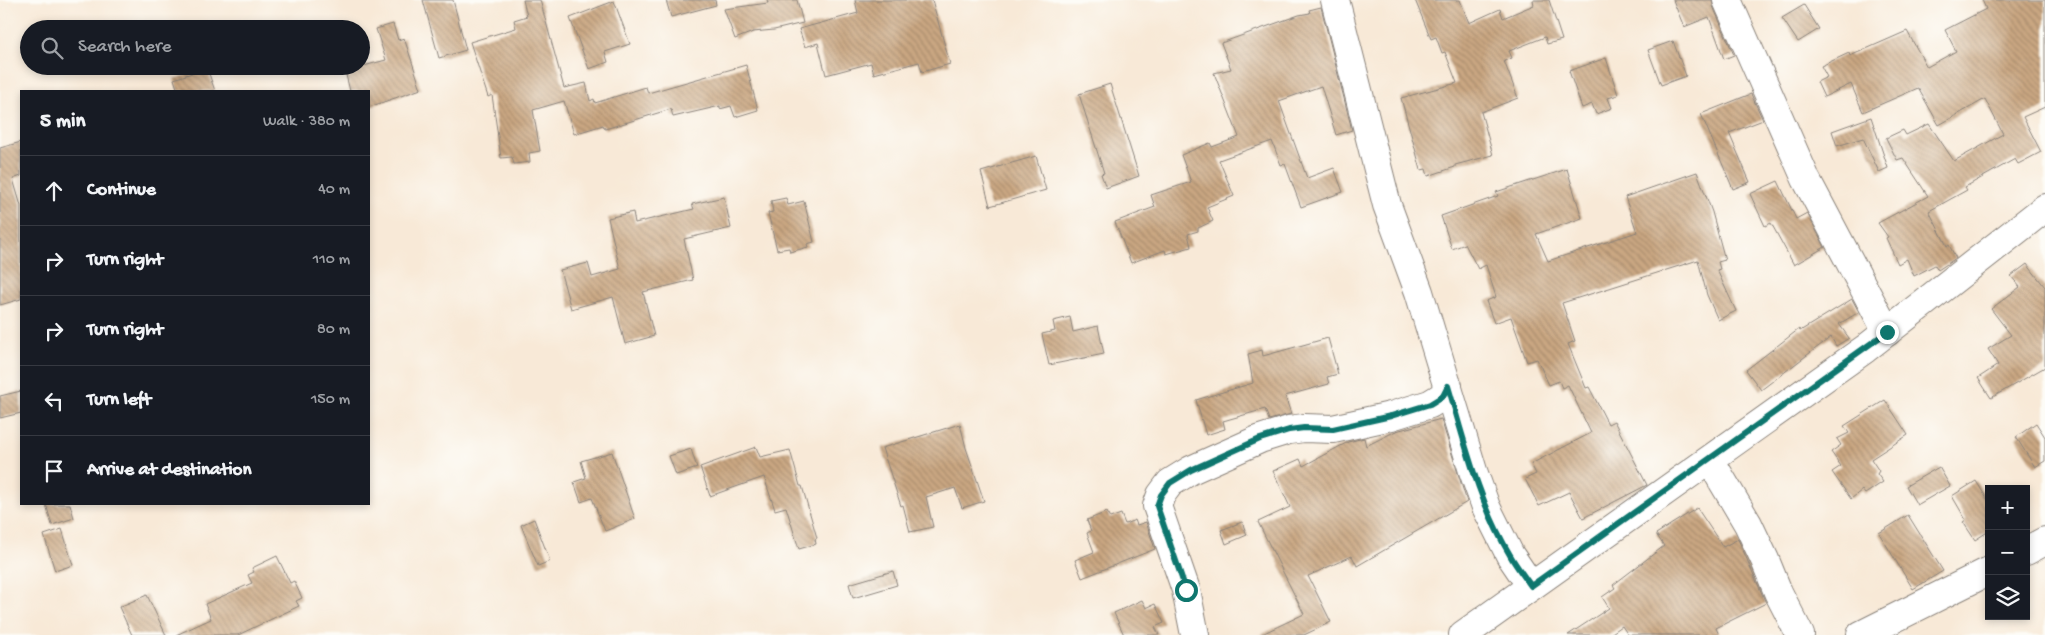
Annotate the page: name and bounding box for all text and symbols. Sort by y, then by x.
search box [20,20,370,75]
icon: search [38,34,66,62]
text: Search here [78,36,172,59]
text: 5 min [40,110,85,135]
text: Walk · 380 m [263,113,350,132]
icon: ahead [40,177,68,205]
text: Continue [87,179,156,202]
text: 40 m [318,181,350,200]
icon: right [40,247,68,275]
text: Turn right [87,249,163,272]
text: 110 m [313,251,350,270]
icon: right [40,317,68,345]
text: Turn right [87,319,163,342]
text: 80 m [317,321,350,340]
route end [1876,321,1899,344]
icon: left [40,387,68,415]
text: Turn left [87,389,151,412]
text: 150 m [311,391,350,410]
icon: arrive [40,457,68,485]
text: Arrive at destination [87,459,251,482]
map controls [1985,485,2030,620]
button: + [1985,485,2030,530]
button: − [1985,530,2030,575]
button: layers [1985,575,2030,620]
route start [1175,579,1198,602]

